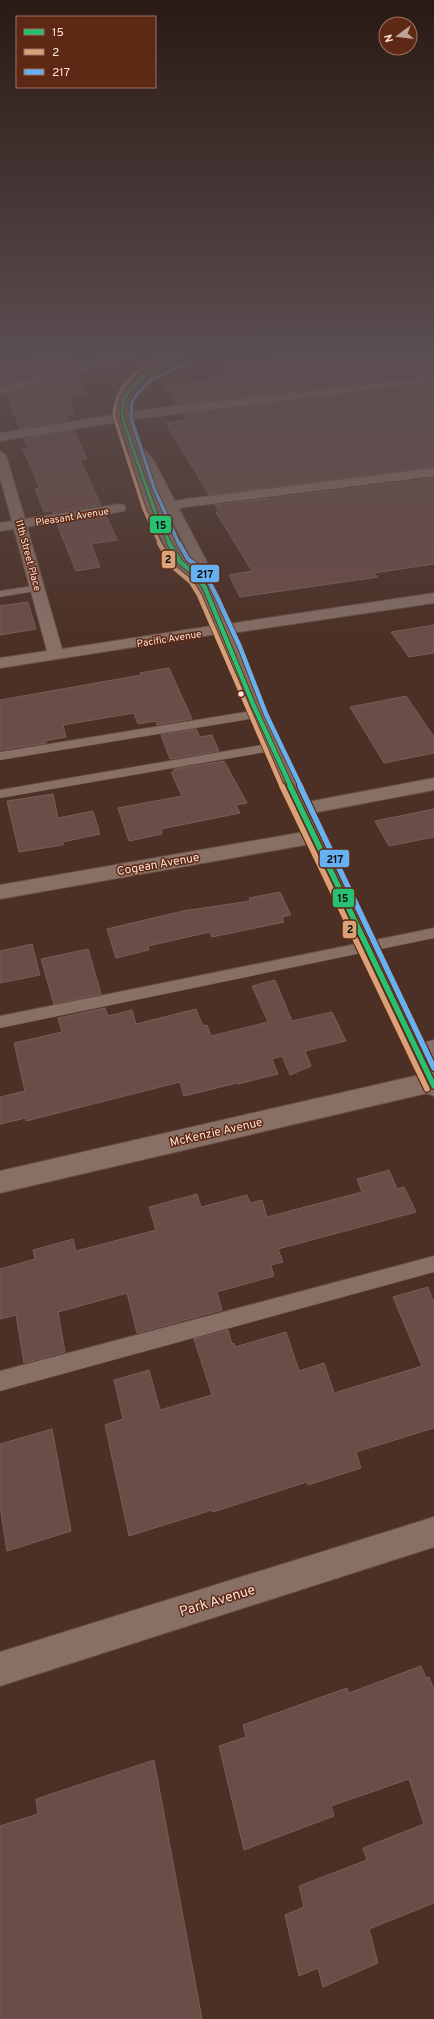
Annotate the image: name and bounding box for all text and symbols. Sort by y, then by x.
legend [16,16,156,88]
north arrow [378,16,418,56]
text: 15 [52,25,64,41]
text: N [382,33,397,44]
text: 2 [52,45,59,61]
text: 217 [52,65,70,81]
street label: Pleasant Avenue [35,505,110,530]
line badge: 15 [149,515,172,534]
street label: 11th Street Place [12,518,43,593]
text: 15 [155,519,167,533]
line badge: 2 [161,550,176,569]
text: 2 [165,553,171,567]
line badge: 217 [190,564,220,583]
text: 217 [196,568,214,582]
street label: Pacific Avenue [136,628,203,651]
unlabelled marker [236,689,246,699]
line badge: 217 [319,849,350,868]
street label: Cogean Avenue [116,850,201,880]
text: 217 [326,853,344,867]
line badge: 15 [332,888,355,908]
text: 15 [337,892,349,906]
line badge: 2 [342,920,357,939]
text: 2 [347,923,353,937]
street label: McKenzie Avenue [168,1115,264,1151]
street label: Park Avenue [177,1582,257,1621]

